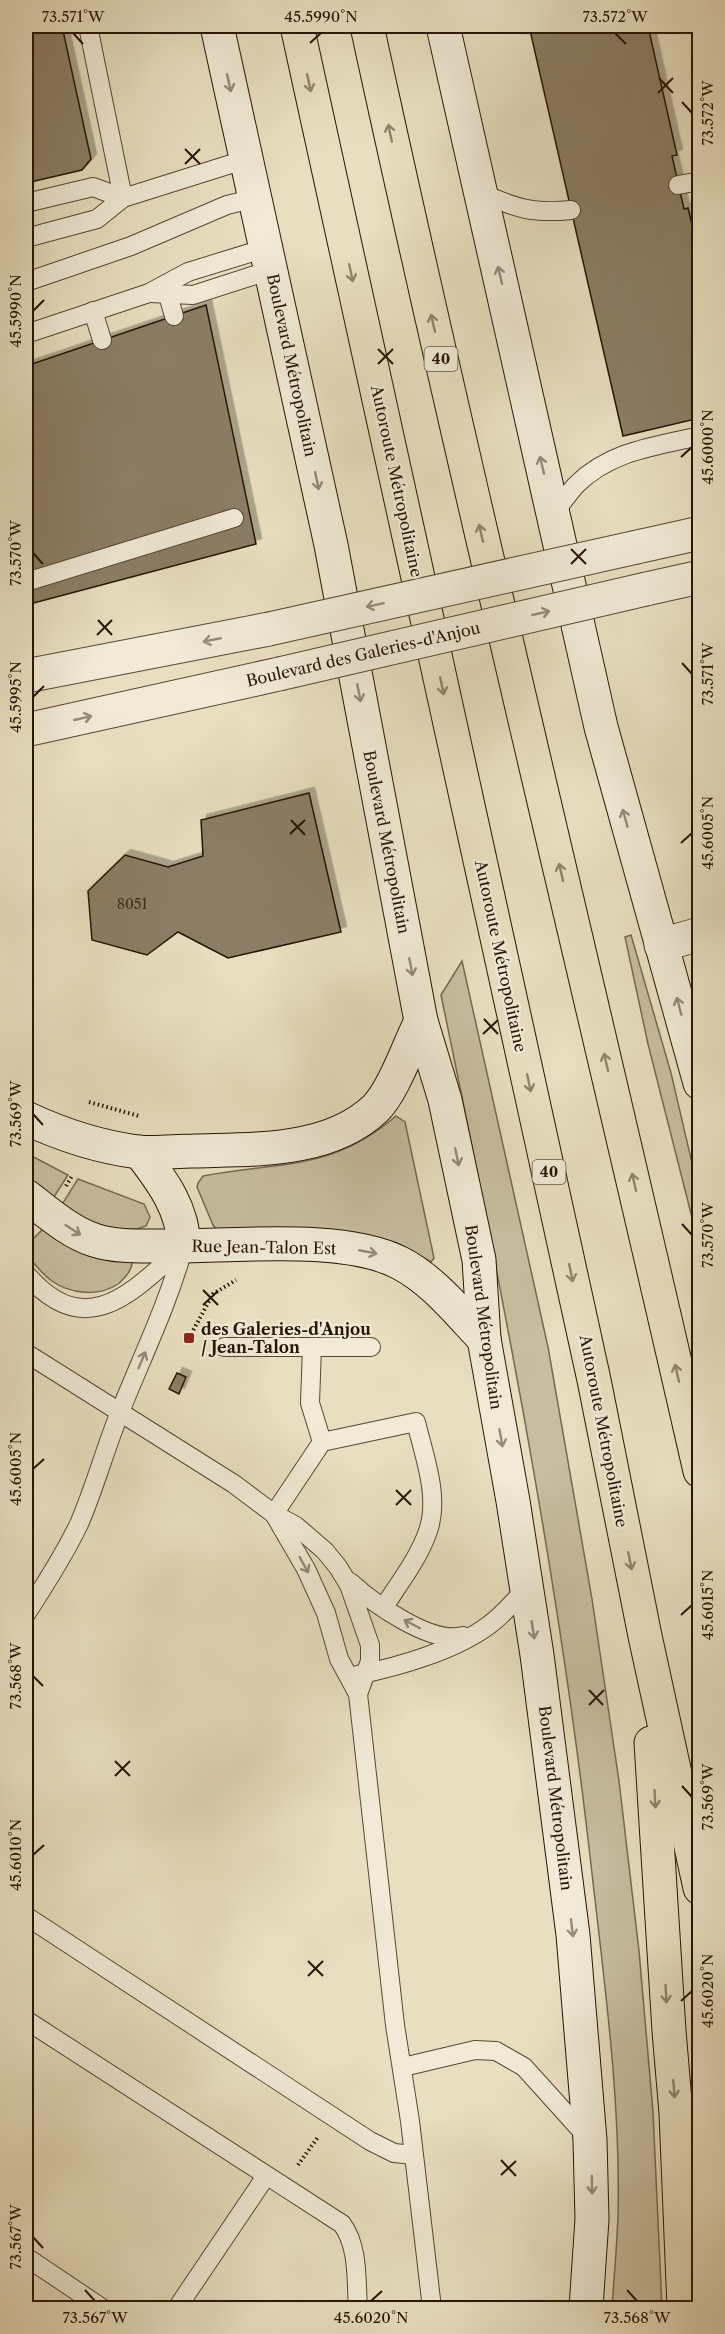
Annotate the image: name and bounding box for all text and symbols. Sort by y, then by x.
text: 73.571°W [42,7,105,26]
text: 45.5990°N [284,7,358,26]
text: 73.572°W [582,7,648,26]
one-way arrow [224,73,236,92]
one-way arrow [304,73,316,92]
text: 73.572°W [698,80,717,146]
one-way arrow [384,123,395,143]
one-way arrow [346,263,357,282]
one-way arrow [494,265,505,285]
street label: Boulevard Métropolitain [263,272,321,458]
text: 45.5990°N [6,274,25,348]
one-way arrow [426,314,438,333]
road number: 40 [424,347,458,371]
street label: Autoroute Métropolitaine [367,382,427,579]
text: 45.6000°N [698,409,717,485]
one-way arrow [536,456,548,475]
one-way arrow [312,472,324,491]
text: 73.570°W [6,519,25,586]
one-way arrow [475,524,486,544]
one-way arrow [366,600,385,611]
one-way arrow [531,607,550,619]
street label: Boulevard des Galeries-d'Anjou [244,617,482,691]
one-way arrow [203,635,222,646]
text: 73.571°W [698,642,717,705]
text: 45.5995°N [6,661,25,733]
one-way arrow [437,676,448,696]
one-way arrow [354,683,365,702]
one-way arrow [73,711,92,723]
street label: Boulevard Métropolitain [359,749,415,935]
text: 45.6005°N [698,796,717,870]
one-way arrow [619,809,630,828]
street label: Autoroute Métropolitaine [471,857,531,1054]
one-way arrow [554,863,566,882]
house number: 8051 [117,895,147,913]
one-way arrow [406,957,417,977]
one-way arrow [672,997,684,1016]
one-way arrow [600,1053,611,1072]
one-way arrow [524,1073,535,1092]
text: 73.569°W [6,1080,25,1147]
one-way arrow [452,1147,463,1166]
road number: 40 [532,1160,566,1184]
one-way arrow [628,1173,639,1193]
text: 73.570°W [698,1201,717,1268]
street label: Boulevard Métropolitain [461,1223,507,1411]
one-way arrow [64,1224,81,1236]
street label: Rue Jean-Talon Est [191,1236,337,1258]
one-way arrow [358,1247,377,1258]
one-way arrow [566,1263,577,1283]
place label: des Galeries-d'Anjou / Jean-Talon [201,1319,371,1357]
marker: des Galeries-d'Anjou / Jean-Talon [182,1331,196,1345]
street label: Autoroute Métropolitaine [575,1332,633,1529]
one-way arrow [137,1351,149,1369]
one-way arrow [671,1363,683,1382]
one-way arrow [496,1427,507,1447]
text: 45.6005°N [6,1432,25,1506]
one-way arrow [625,1551,636,1570]
one-way arrow [299,1555,310,1573]
text: 45.6015°N [698,1570,717,1640]
one-way arrow [404,1618,421,1630]
one-way arrow [528,1620,539,1640]
text: 73.568°W [6,1642,25,1709]
street label: Boulevard Métropolitain [535,1704,577,1892]
text: 73.569°W [698,1763,717,1830]
one-way arrow [649,1789,660,1809]
text: 45.6010°N [6,1819,25,1891]
one-way arrow [567,1917,578,1937]
text: 45.6020°N [698,1954,717,2028]
one-way arrow [661,1984,672,2004]
one-way arrow [669,2078,680,2098]
one-way arrow [586,2174,598,2194]
text: 73.567°W [6,2204,25,2270]
text: 73.567°W [62,2308,128,2327]
text: 45.6020°N [334,2308,408,2327]
text: 73.568°W [604,2308,671,2327]

